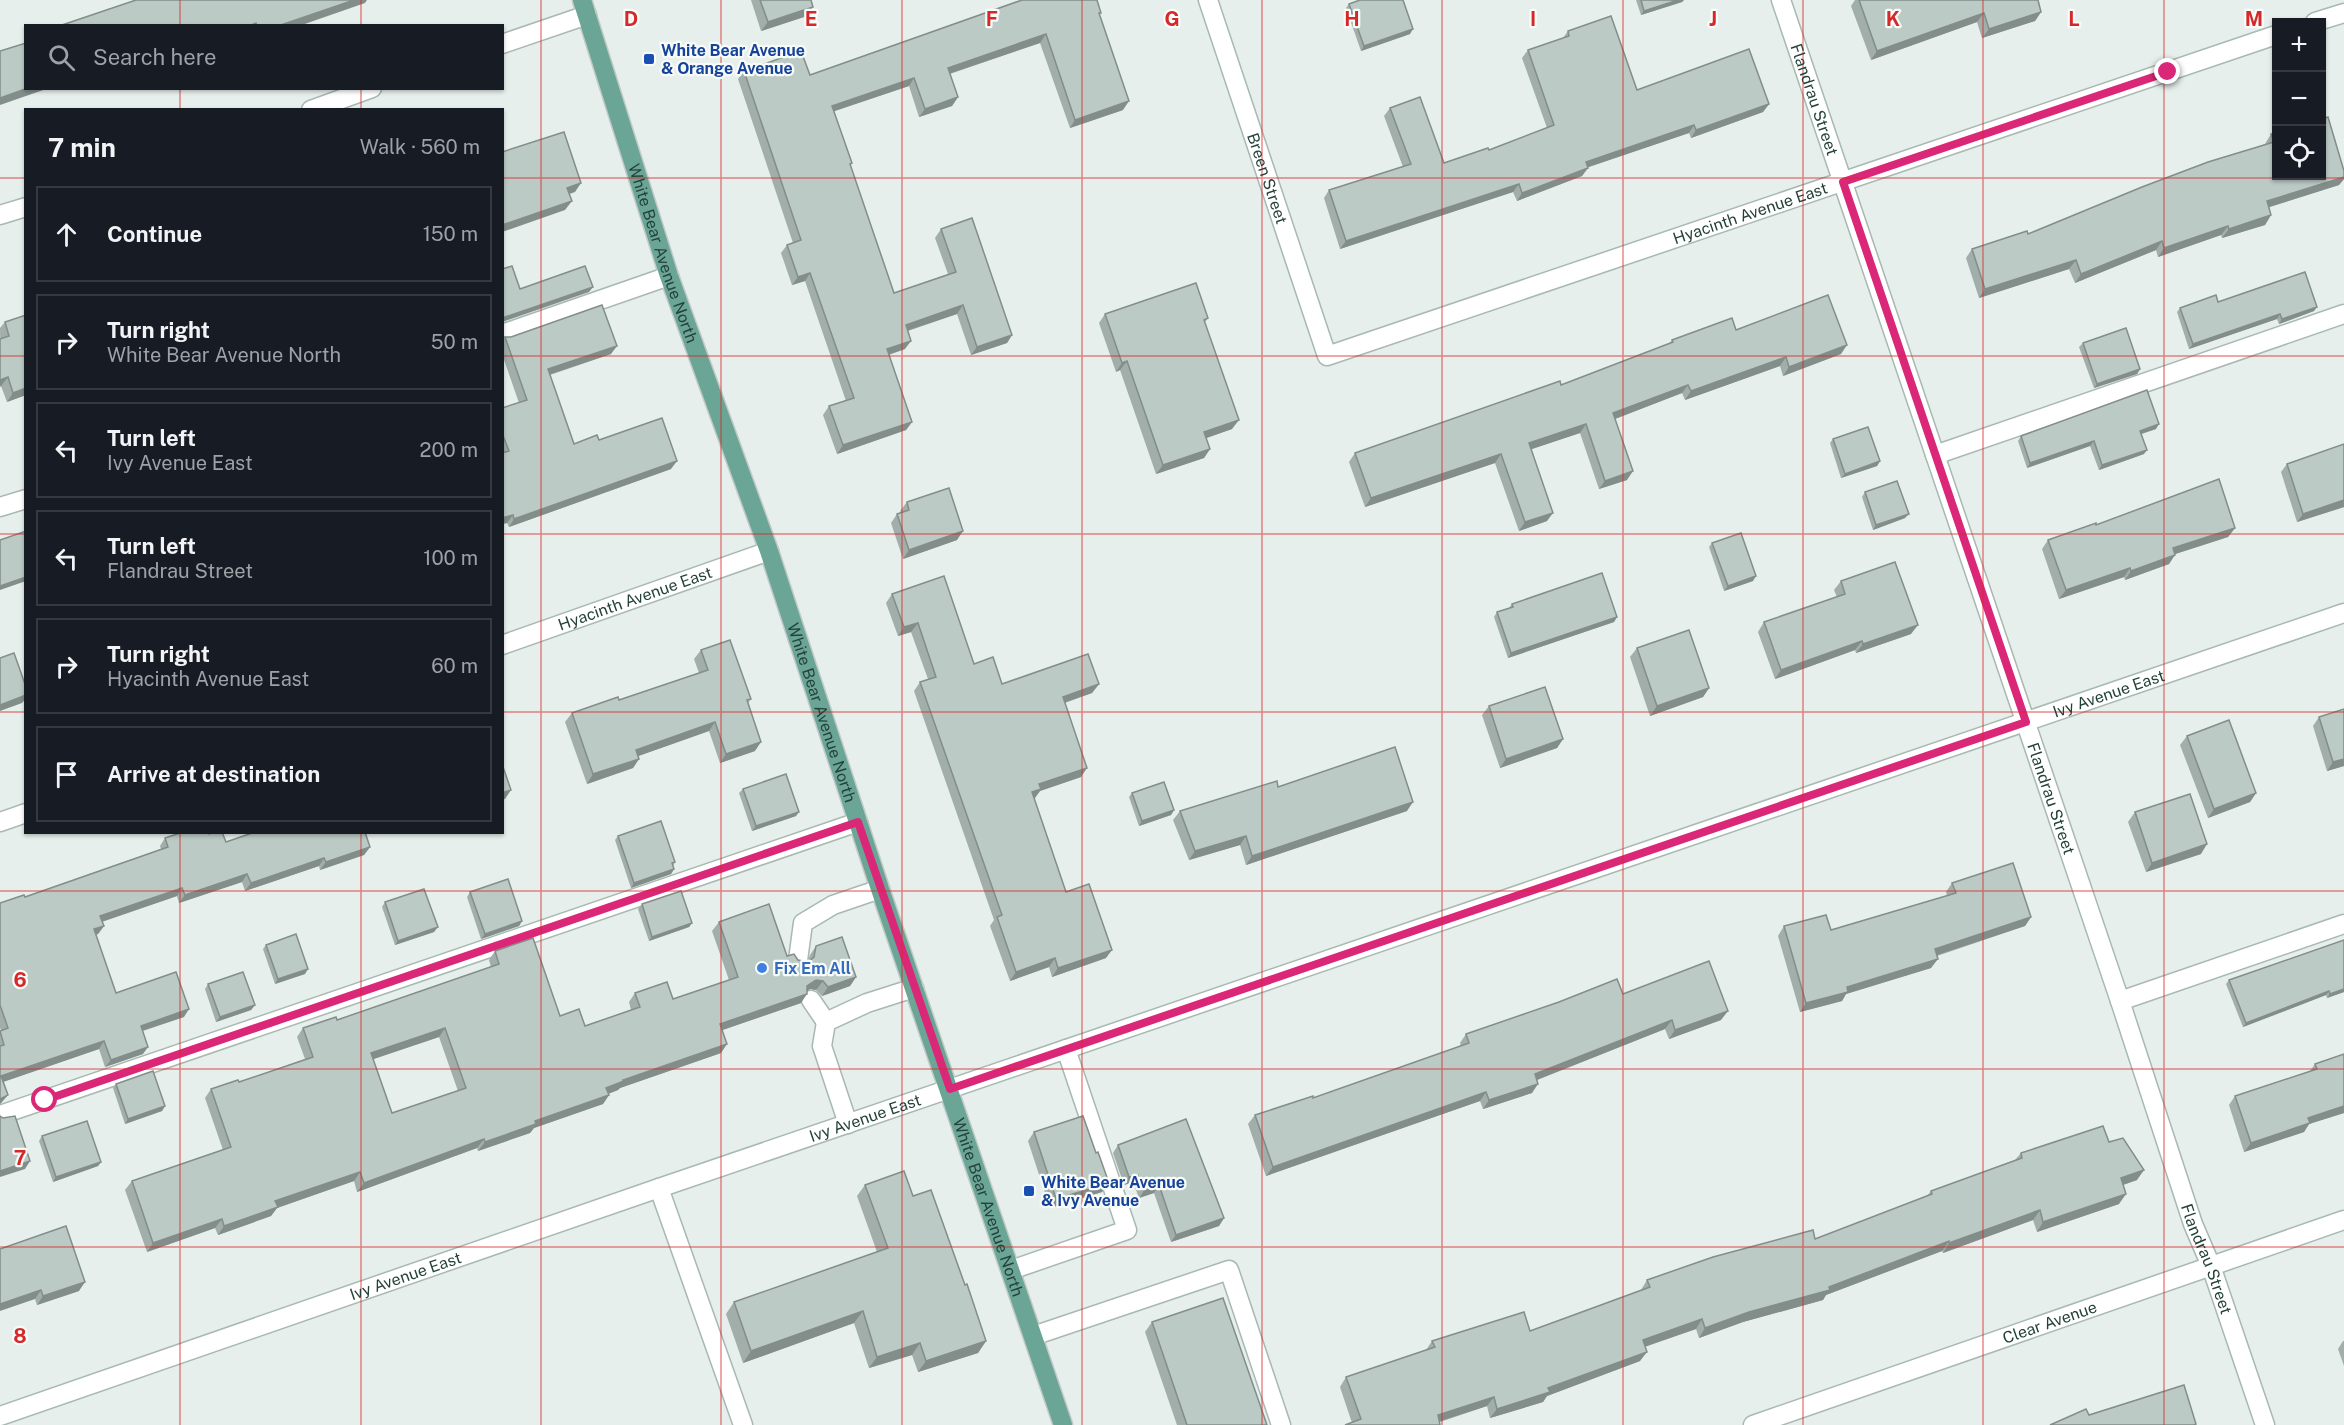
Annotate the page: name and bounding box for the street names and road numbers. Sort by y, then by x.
street label: Flandrau Street [1786,41,1842,158]
street label: Breen Street [1243,130,1291,227]
street label: White Bear Avenue North [624,162,701,346]
street label: Hyacinth Avenue East [1670,178,1830,248]
street label: Hyacinth Avenue East [556,563,715,635]
street label: White Bear Avenue North [783,621,860,805]
street label: Ivy Avenue East [2050,666,2167,722]
street label: Flandrau Street [2023,740,2079,857]
street label: Ivy Avenue East [807,1090,923,1146]
street label: White Bear Avenue North [949,1116,1027,1299]
street label: Flandrau Street [2177,1201,2236,1317]
street label: Ivy Avenue East [347,1248,464,1304]
street label: Clear Avenue [2000,1297,2099,1348]

